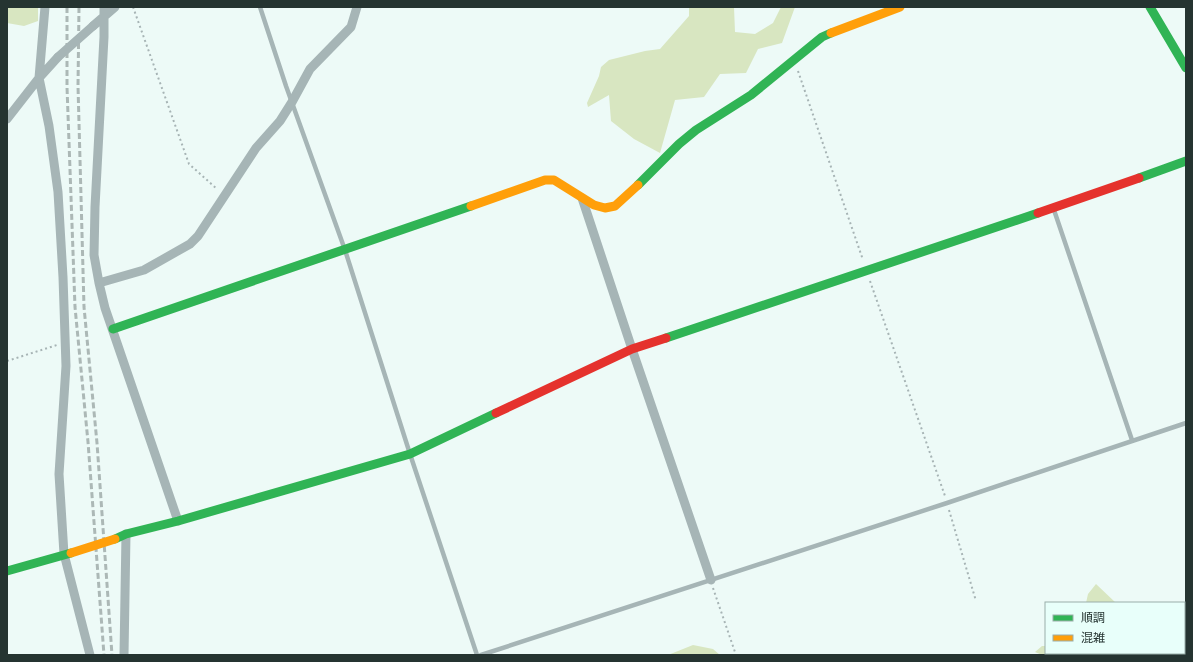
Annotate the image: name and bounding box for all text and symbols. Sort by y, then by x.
legend [1045,602,1185,654]
text: 順調 [1081,608,1105,627]
text: 混雑 [1081,628,1105,647]

